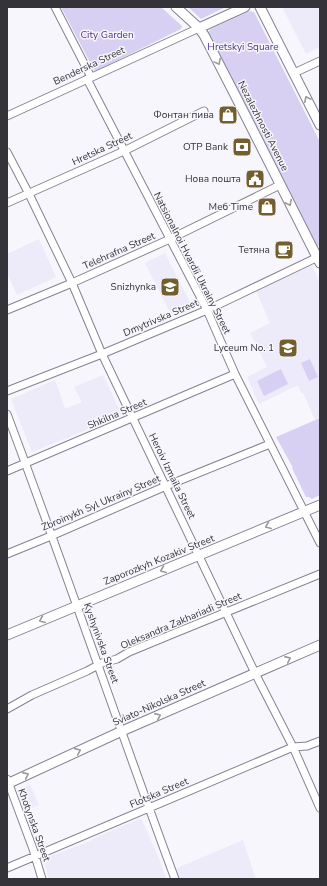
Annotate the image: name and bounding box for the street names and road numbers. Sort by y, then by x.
street label: Benderska Street [51,43,127,89]
street label: Nezalezhnosti Avenue [234,78,292,174]
street label: Hretska Street [70,129,135,169]
street label: Natsionalnoi Hvardii Ukrainy Street [150,190,234,337]
street label: Telehrafna Street [81,229,158,273]
street label: Dmytrivska Street [121,296,201,340]
street label: Shkilna Street [85,395,149,433]
street label: Heroiv Izmaila Street [145,431,199,522]
street label: Zbroinykh Syl Ukrainy Street [39,471,163,534]
street label: Zaporozkyh Kozakiv Street [102,531,217,589]
street label: Oleksandra Zakhariadi Street [118,589,244,653]
street label: Kyshynivska Street [80,601,122,686]
street label: Sviato-Nikolska Street [110,676,208,730]
street label: Flotska Street [128,774,191,812]
street label: Khotynska Street [14,787,54,864]

